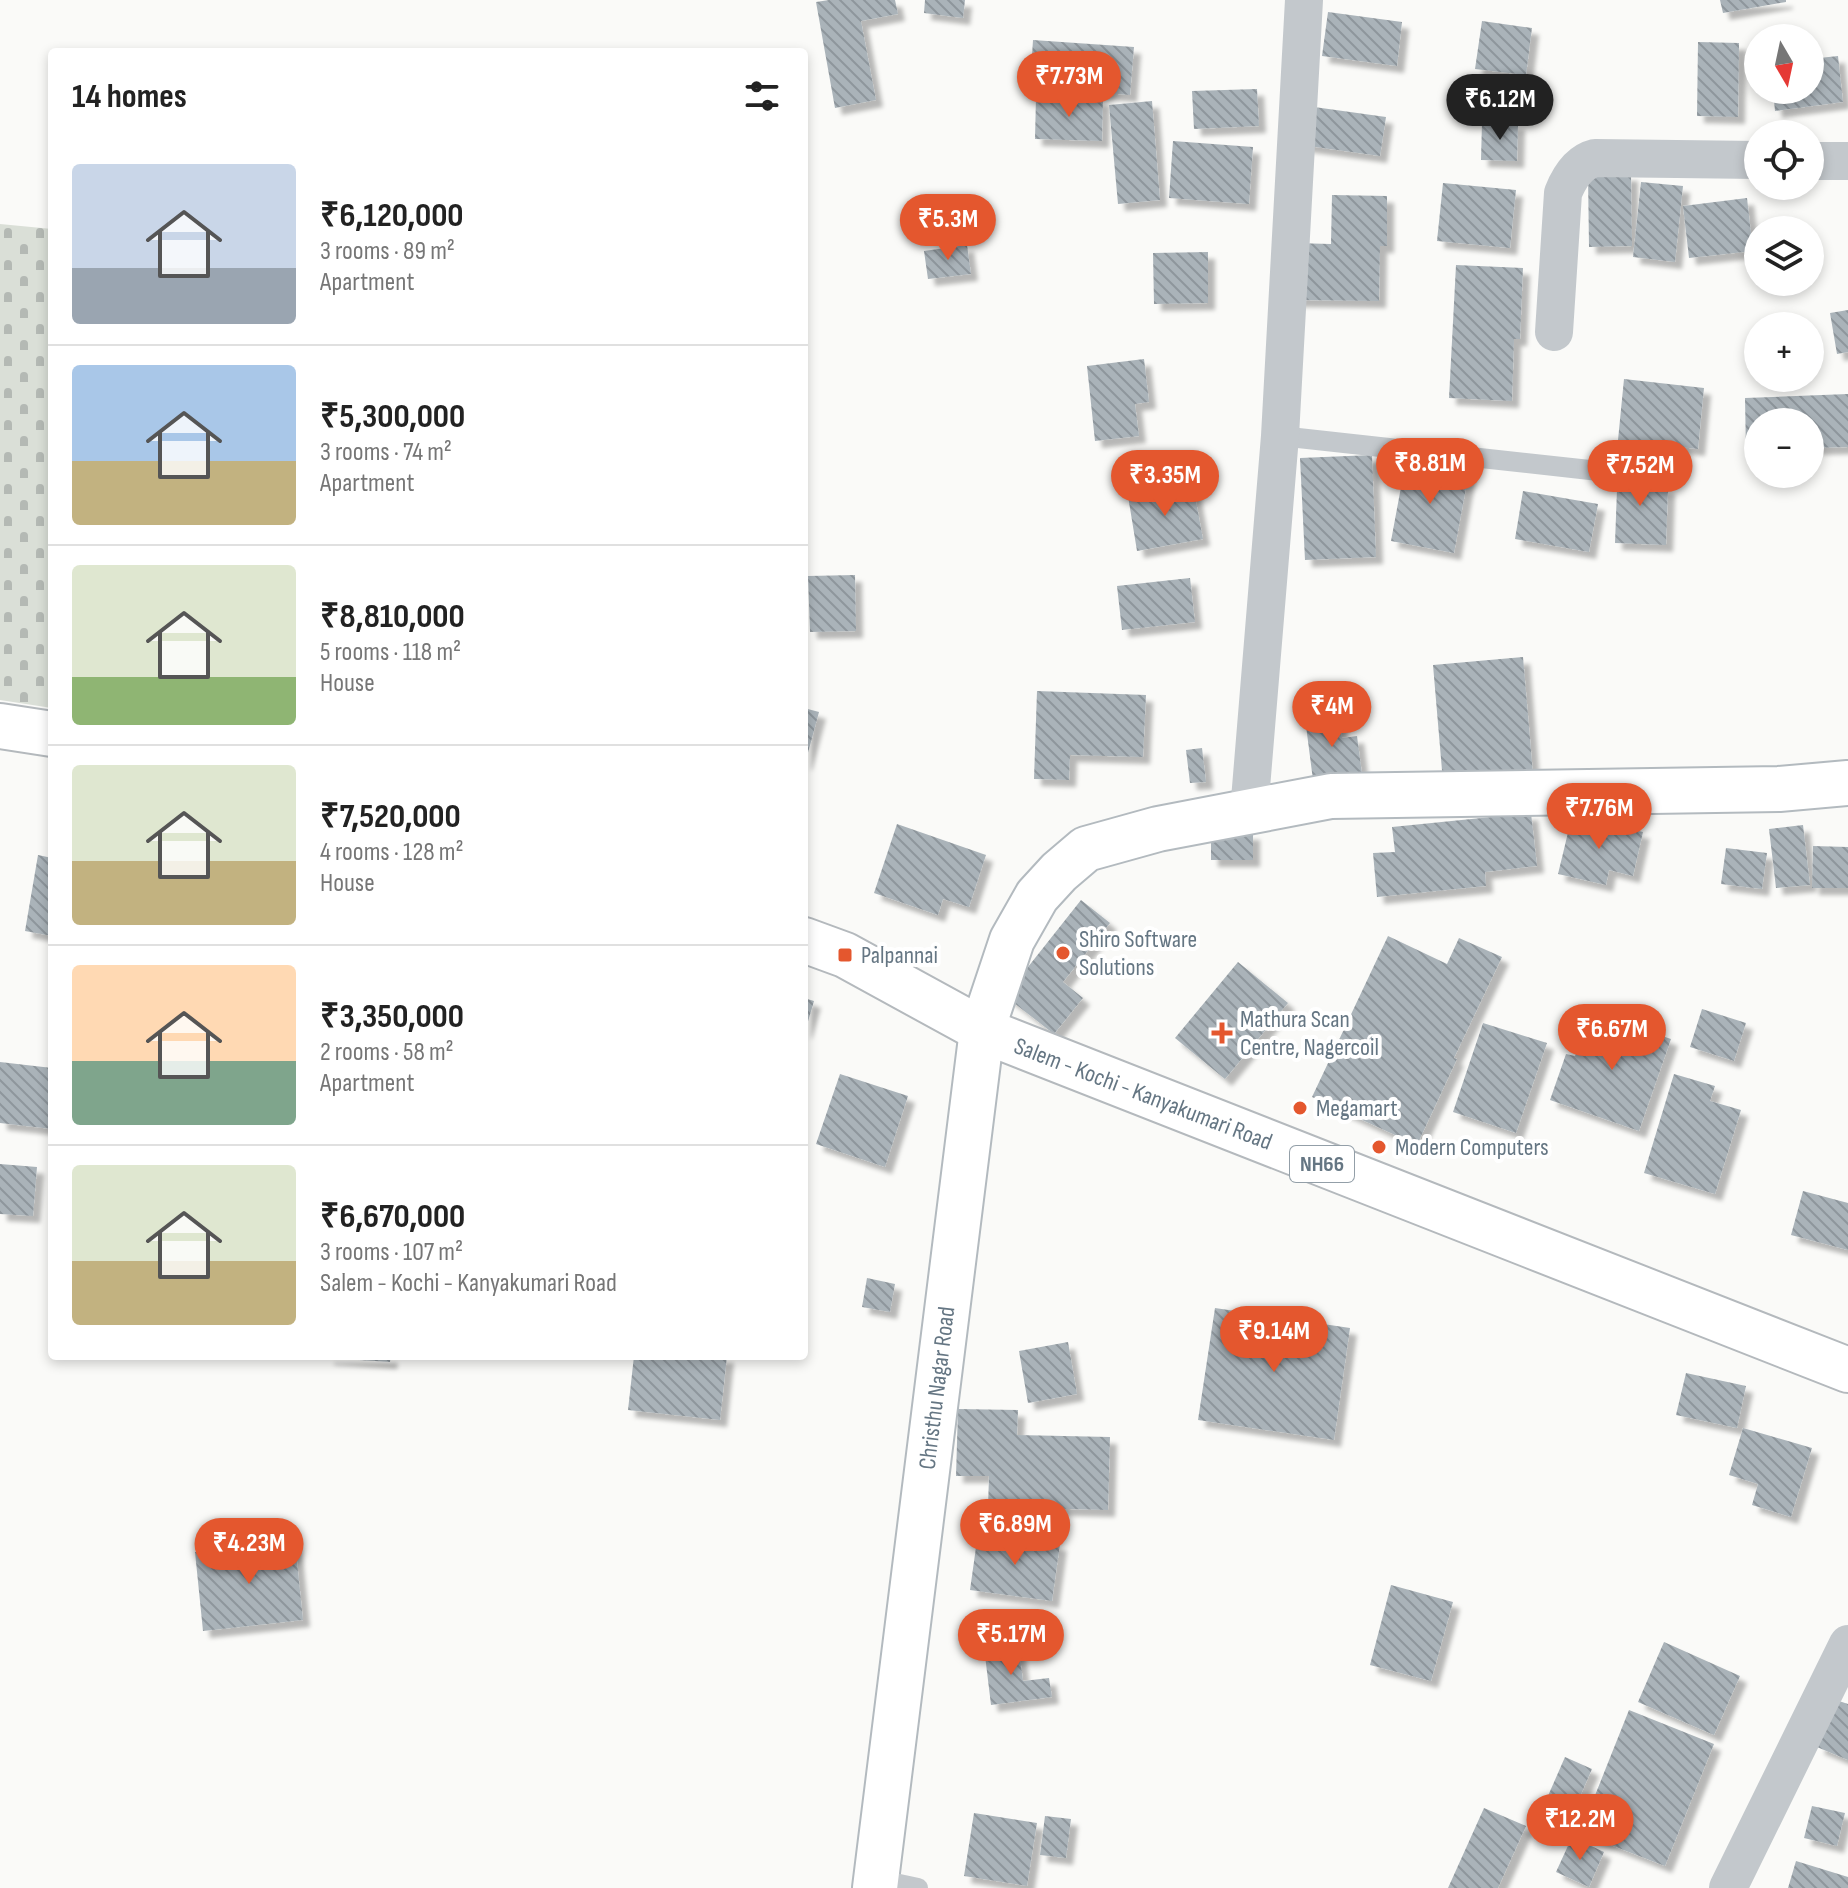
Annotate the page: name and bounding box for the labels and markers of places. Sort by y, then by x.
pin: ₹7.73M [1004,51,1134,119]
pin: ₹6.12M [1435,74,1565,142]
pin: ₹5.3M [892,194,1004,262]
pin: ₹8.81M [1365,438,1495,506]
pin: ₹7.52M [1575,440,1705,508]
pin: ₹3.35M [1100,450,1230,518]
pin: ₹4M [1293,681,1371,749]
pin: ₹7.76M [1534,783,1664,851]
place label: Shiro Software Solutions [1079,925,1197,982]
place label: Palpannai [861,941,938,970]
marker: Shiro Software Solutions [1054,944,1072,962]
marker: Palpannai [836,946,854,964]
pin: ₹6.67M [1547,1004,1677,1072]
place label: Mathura Scan Centre, Nagercoil [1240,1005,1379,1062]
marker: Mathura Scan Centre, Nagercoil [1211,1022,1233,1044]
place label: Megamart [1316,1094,1398,1123]
marker: Megamart [1291,1099,1309,1117]
place label: Modern Computers [1395,1133,1549,1162]
marker: Modern Computers [1370,1138,1388,1156]
pin: ₹9.14M [1209,1306,1339,1374]
pin: ₹6.89M [950,1499,1080,1567]
pin: ₹4.23M [184,1518,314,1586]
pin: ₹5.17M [946,1609,1076,1677]
pin: ₹12.2M [1515,1794,1645,1862]

